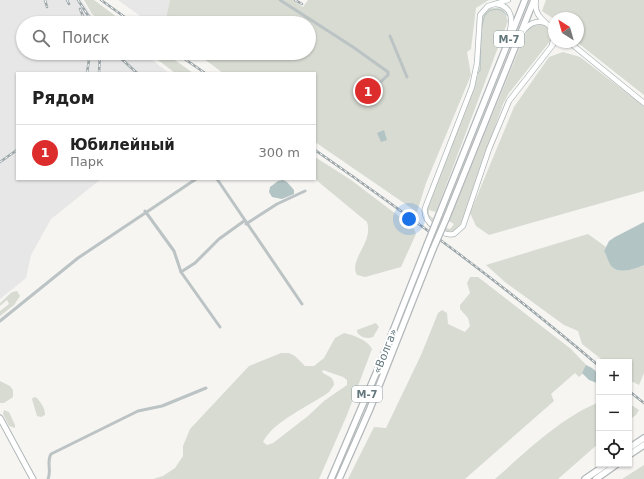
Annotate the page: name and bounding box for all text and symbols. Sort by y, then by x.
north arrow [548,12,584,48]
search box [16,16,316,60]
icon: search [30,27,52,49]
text: Поиск [62,29,110,47]
road number: М-7 [494,31,524,47]
pin: 1 [355,76,381,106]
text: Рядом [32,88,95,108]
text: Юбилейный [70,136,175,154]
text: 1 [40,145,50,160]
text: 300 m [258,145,300,160]
text: Парк [70,154,104,169]
your location [399,209,419,229]
street label: «Волга» [371,327,400,376]
map controls [596,359,632,467]
button: + [596,359,632,395]
road number: М-7 [352,386,382,402]
button: − [596,395,632,431]
button: locate [596,431,632,467]

